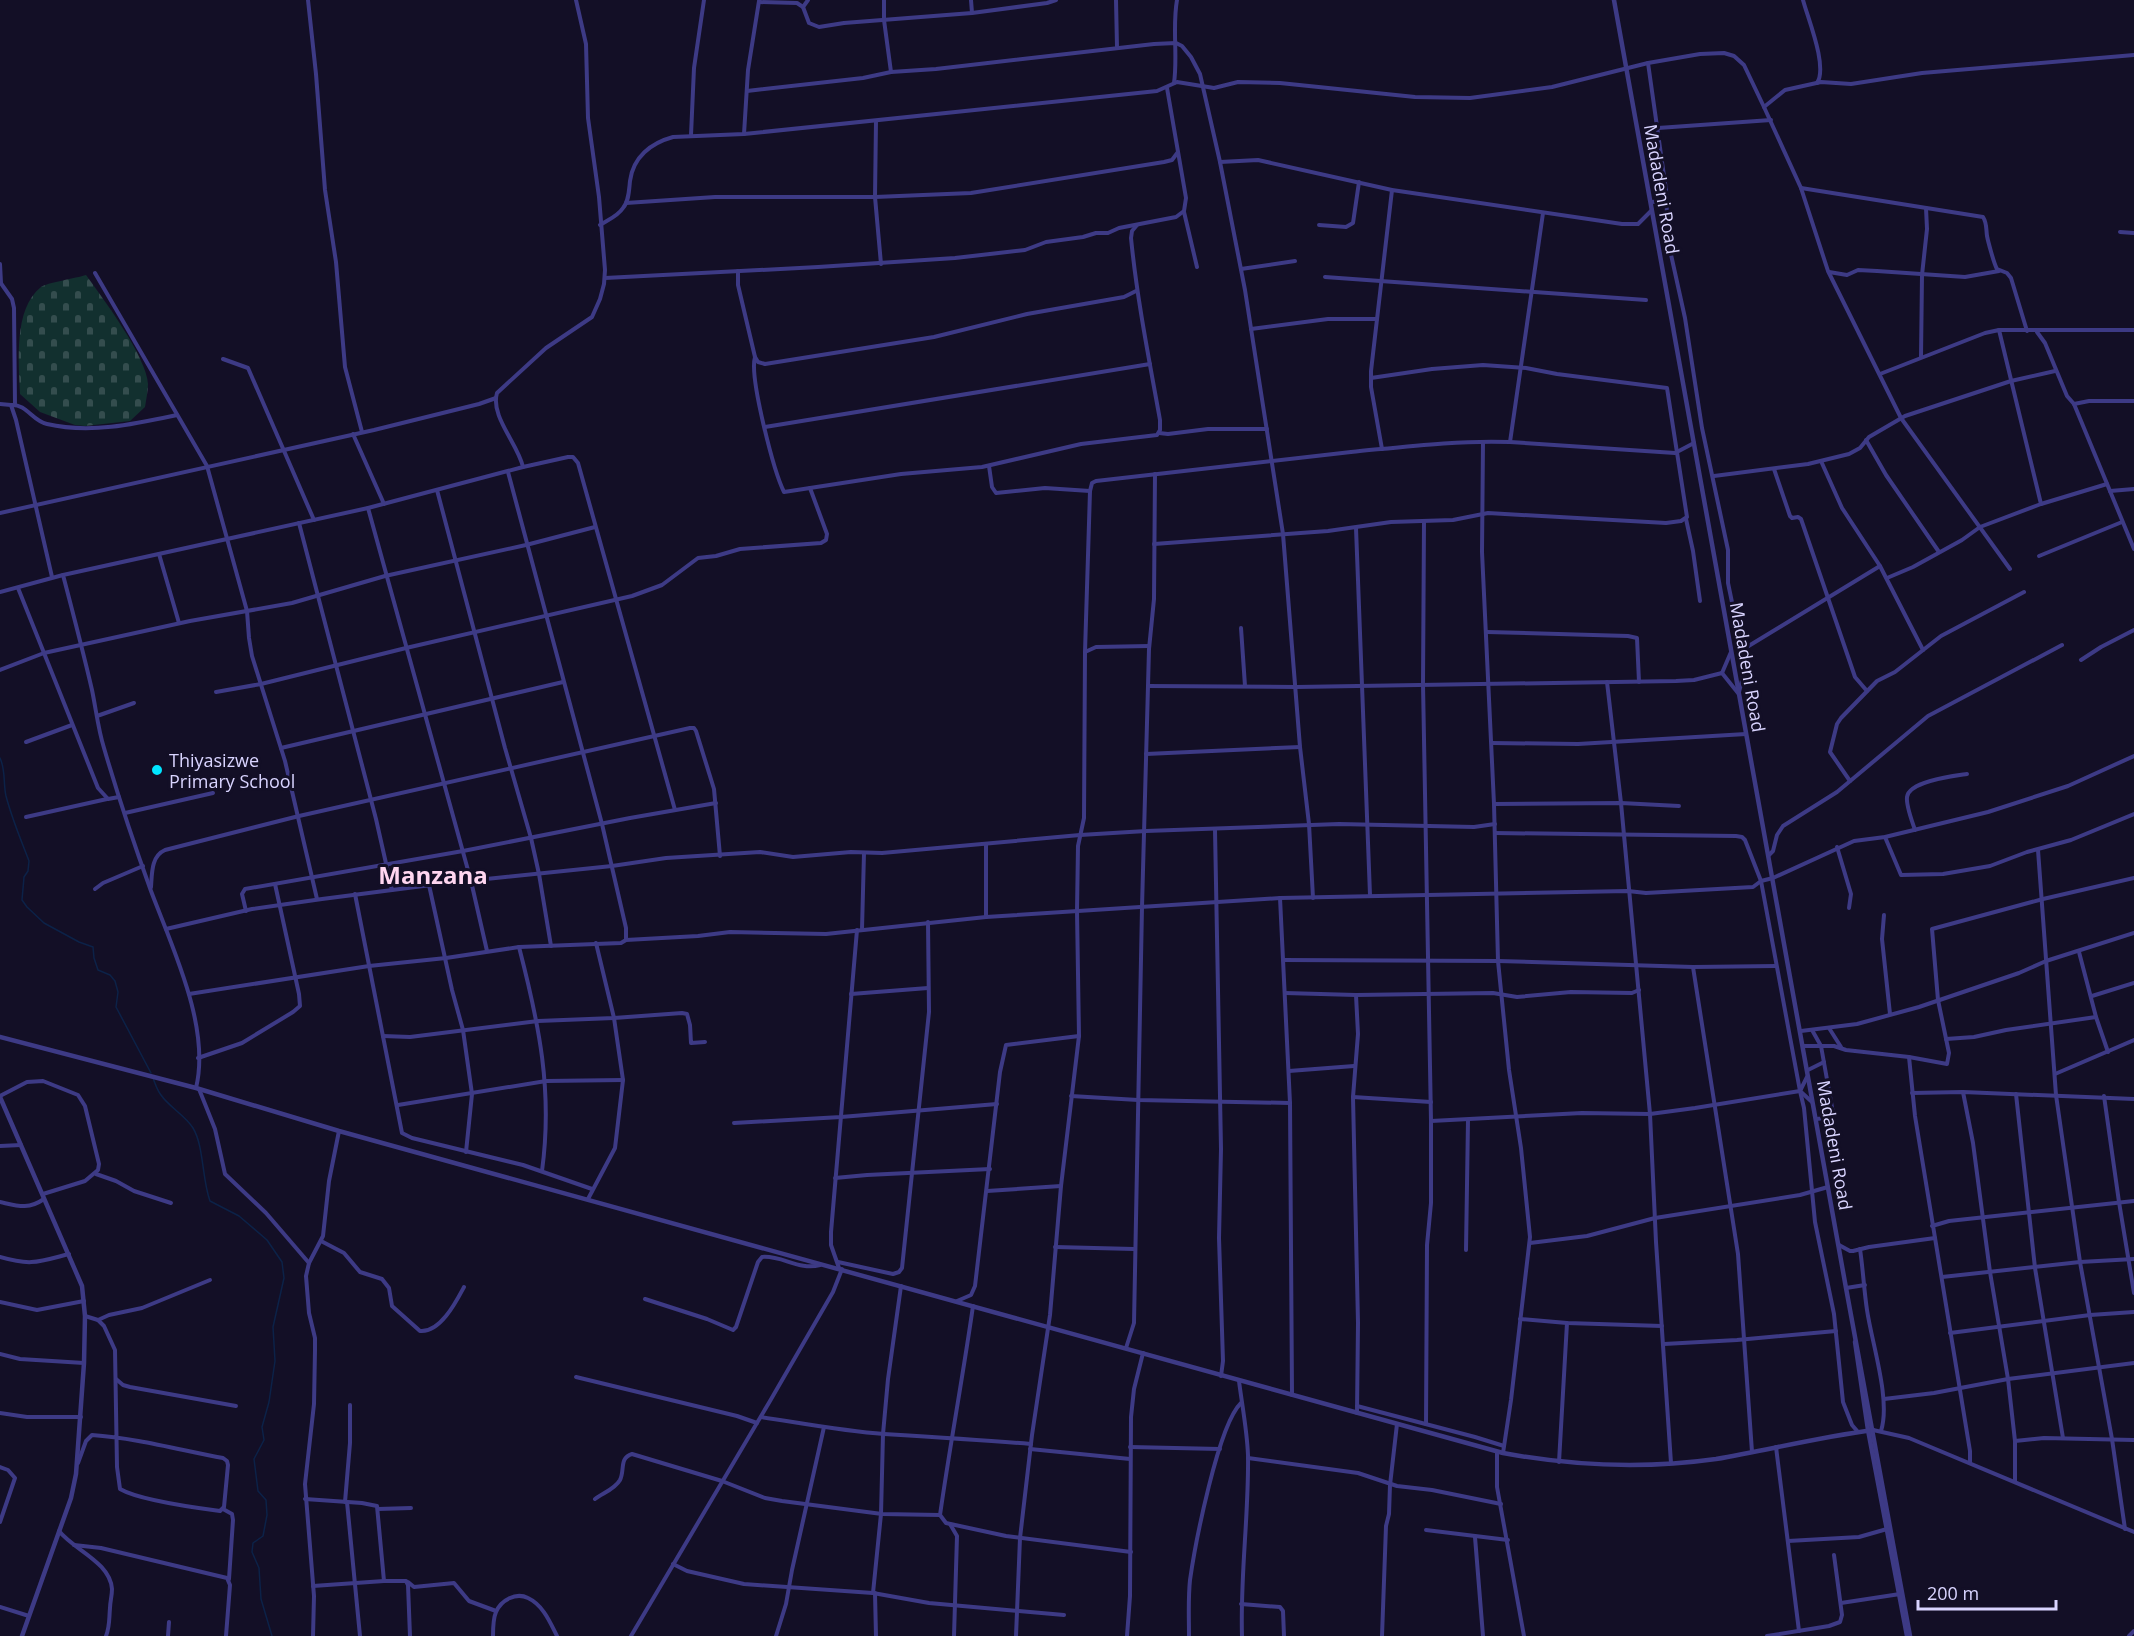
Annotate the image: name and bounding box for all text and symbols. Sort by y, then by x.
street label: Madadeni Road [1639,122,1685,256]
street label: Madadeni Road [1725,600,1771,734]
place label: Thiyasizwe Primary School [169,748,295,793]
marker: Thiyasizwe Primary School [150,763,164,777]
district label: Manzana [378,858,488,891]
street label: Madadeni Road [1812,1078,1858,1212]
scale bar [1918,1573,2056,1611]
text: 200 m [1927,1581,1979,1605]

